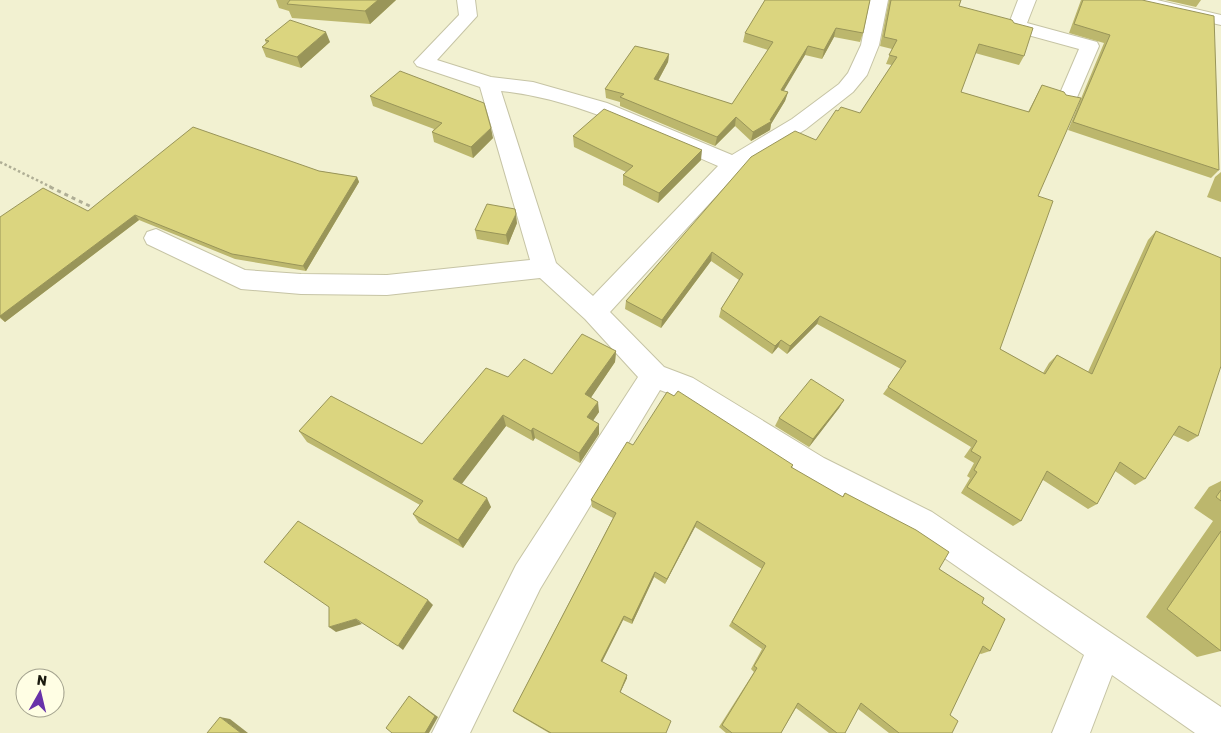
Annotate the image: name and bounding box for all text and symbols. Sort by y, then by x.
north arrow [15,668,65,718]
text: N [36,672,48,690]

